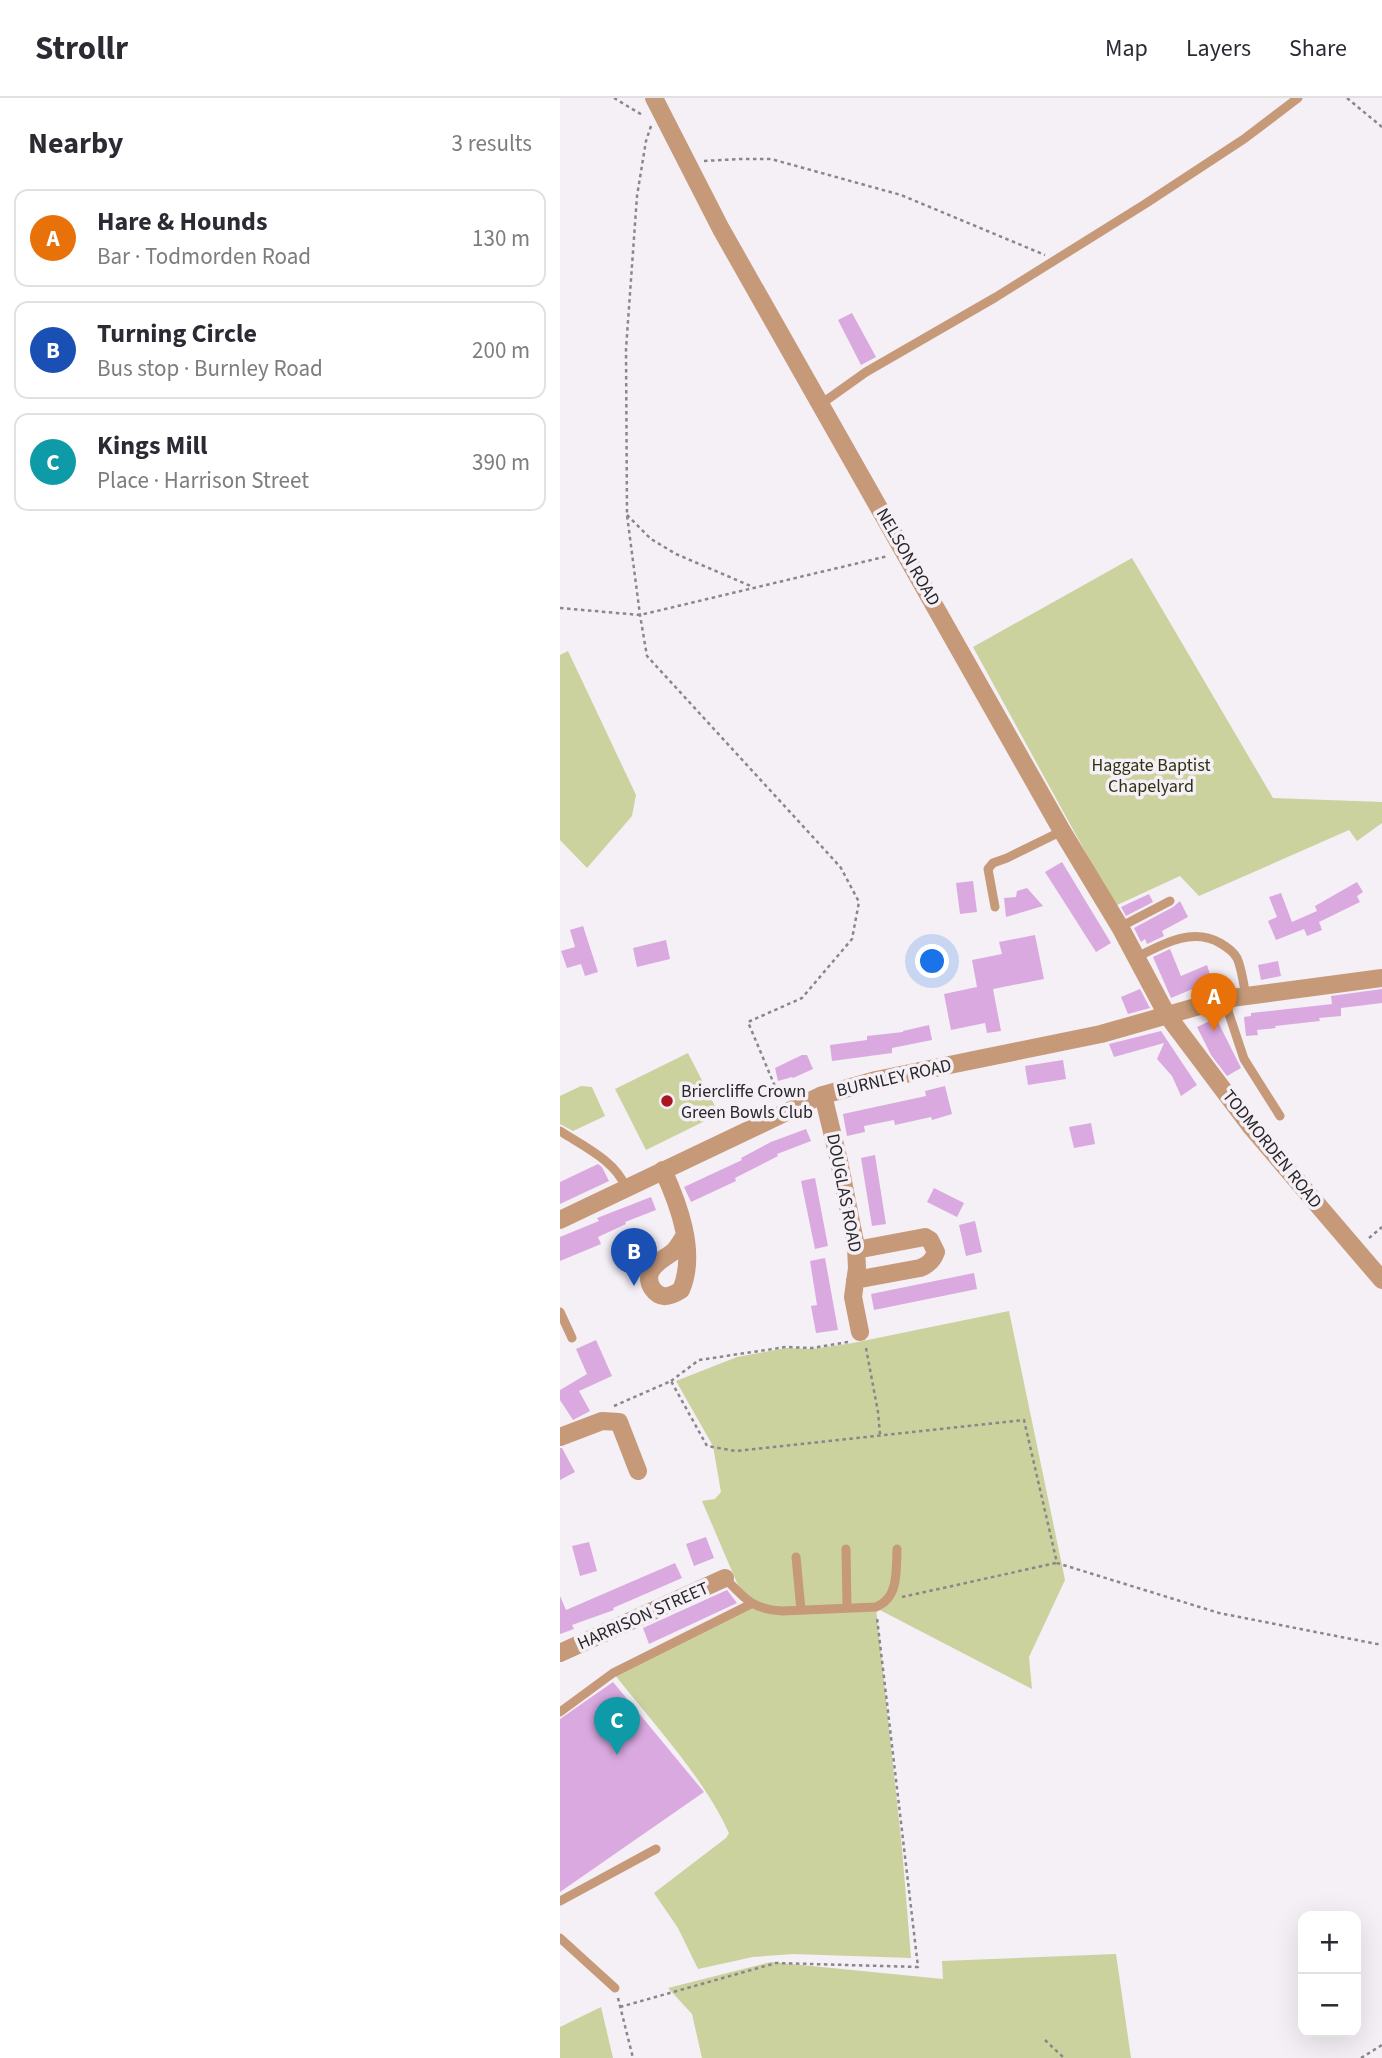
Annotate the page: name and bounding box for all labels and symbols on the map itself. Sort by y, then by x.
street label: NELSON ROAD [870,503,946,611]
park label: Haggate Baptist Chapelyard [1092,753,1210,799]
your location [915,944,949,978]
pin: A [1191,973,1237,1031]
street label: BURNLEY ROAD [834,1053,954,1103]
place label: Briercliffe Crown Green Bowls Club [681,1079,813,1125]
street label: TODMORDEN ROAD [1216,1084,1328,1214]
marker: Briercliffe Crown Green Bowls Club [659,1093,675,1109]
street label: DOUGLAS ROAD [820,1132,868,1254]
pin: B [611,1228,657,1286]
street label: HARRISON STREET [573,1576,713,1656]
pin: C [594,1697,640,1755]

